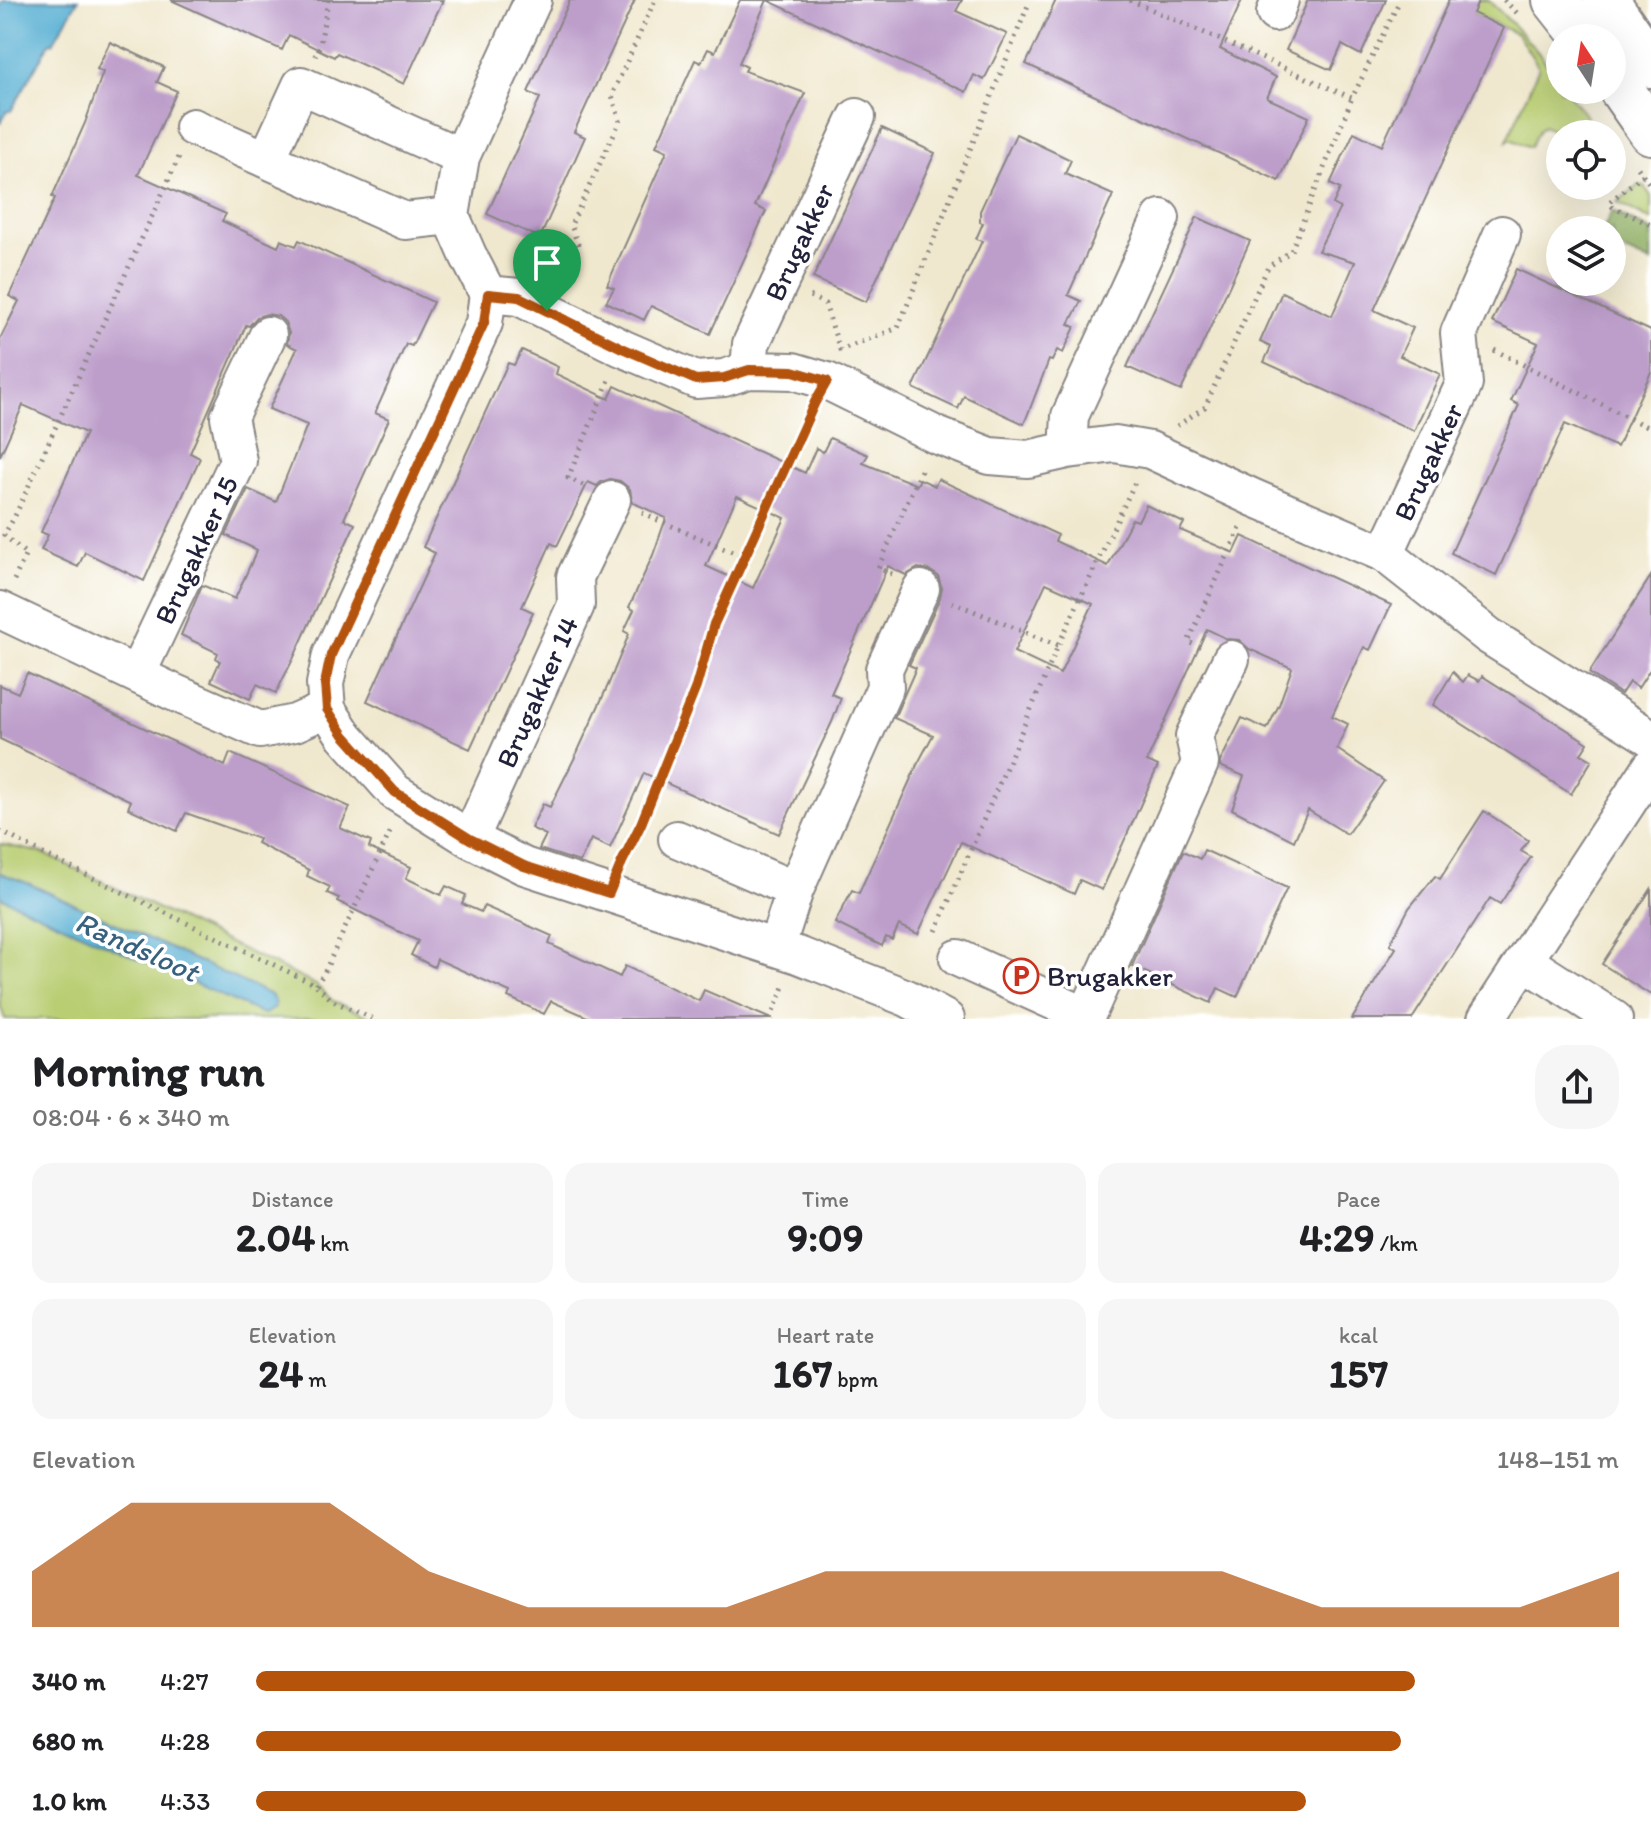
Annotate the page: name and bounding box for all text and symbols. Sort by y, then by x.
north arrow [1546,24,1626,104]
map controls [1546,24,1626,296]
button: locate [1546,120,1626,200]
street label: Brugakker [757,177,841,306]
button: layers [1546,216,1626,296]
pin [513,229,581,311]
icon: arrive [525,241,569,285]
street label: Brugakker [1386,397,1470,526]
street label: Brugakker 15 [147,470,245,630]
street label: Brugakker 14 [489,611,586,773]
water label: Randsloot [70,903,207,991]
parking icon: Brugakker [1002,957,1040,995]
place label: Brugakker [1047,959,1173,993]
text: Morning run [32,1044,265,1097]
button: share [1535,1045,1619,1129]
text: 08:04 · 6 × 340 m [32,1101,230,1133]
text: Distance [251,1186,334,1213]
text: Time [802,1186,849,1213]
text: Pace [1336,1186,1381,1213]
text: 2.04 [236,1213,315,1261]
text: 9:09 [787,1213,864,1261]
text: 4:29 [1299,1213,1375,1261]
text: km [315,1230,349,1257]
text: /km [1375,1230,1418,1257]
text: Elevation [249,1322,336,1349]
text: Heart rate [777,1322,874,1349]
text: kcal [1339,1322,1378,1349]
text: 24 [258,1349,303,1397]
text: 167 [773,1349,832,1397]
text: 157 [1329,1349,1388,1397]
text: m [303,1366,327,1393]
text: bpm [832,1366,878,1393]
text: Elevation [32,1443,135,1475]
text: 148–151 m [1497,1443,1619,1475]
text: 340 m [32,1665,106,1697]
text: 4:27 [160,1665,209,1697]
text: 680 m [32,1725,104,1757]
text: 4:28 [160,1725,210,1757]
text: 1.0 km [32,1785,107,1817]
text: 4:33 [160,1785,210,1817]

